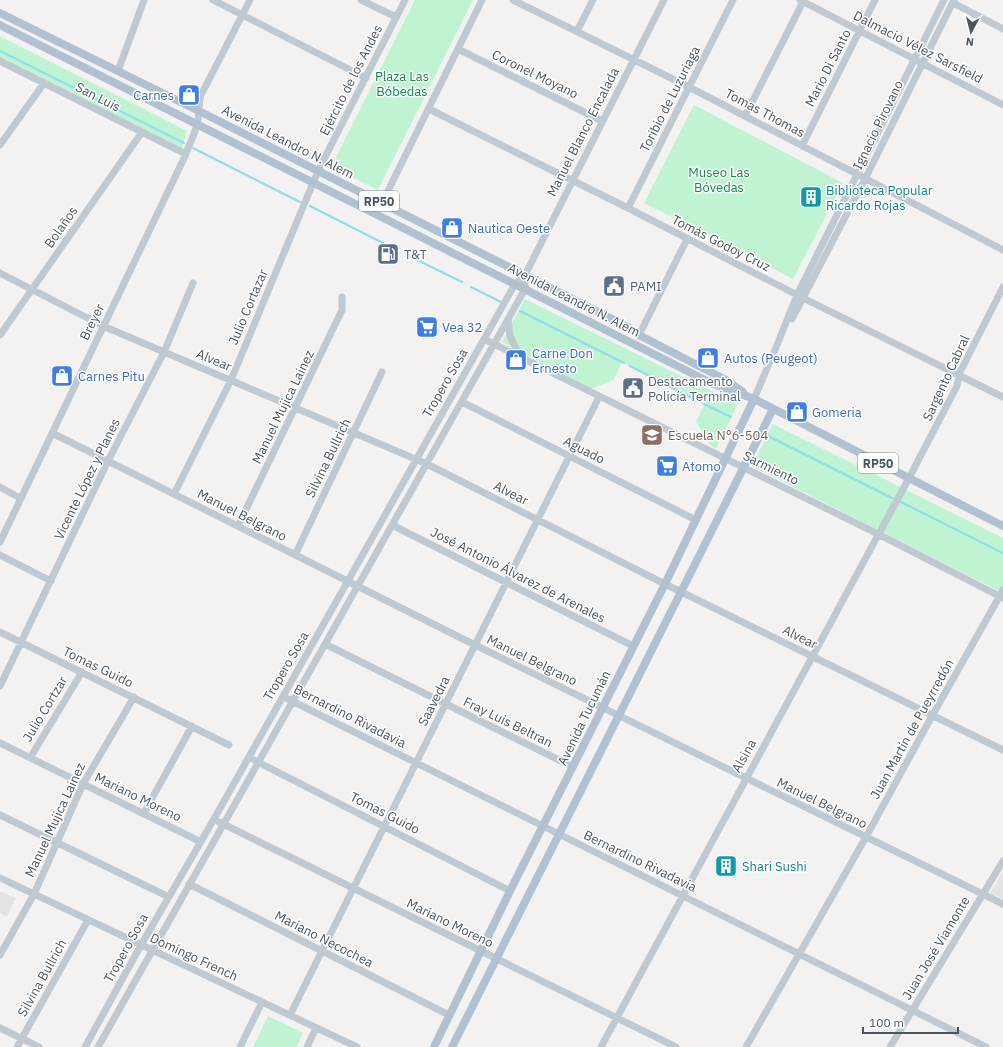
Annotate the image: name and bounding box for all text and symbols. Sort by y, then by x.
street label: Dalmacio Vélez Sarsfield [850,7,986,87]
north arrow [951,12,991,52]
street label: Ejército de los Andes [316,22,386,138]
street label: Mario Di Santo [801,26,855,110]
text: N [965,34,975,49]
street label: Toribio de Luzuriaga [636,43,704,155]
street label: Coronel Moyano [489,46,581,102]
street label: Manuel Blanco Encalada [543,65,623,199]
park label: Plaza Las Bóbedas [375,68,429,100]
street label: Ignacio Pirovano [849,77,907,173]
street label: San Luis [73,78,123,116]
shop icon: Carnes [176,82,202,108]
street label: Tomas Thomas [722,85,808,141]
place label: Carnes [133,87,174,104]
street label: Avenida Leandro N. Alem [219,101,357,183]
park label: Museo Las Bóvedas [688,164,750,196]
place label: Biblioteca Popular Ricardo Rojas [826,182,933,214]
building icon: Biblioteca Popular Ricardo Rojas [798,184,824,210]
road number: RP50 [359,191,399,211]
street label: Bolaños [40,203,82,251]
street label: Tomás Godoy Cruz [669,211,773,275]
shop icon: Nautica Oeste [439,215,465,241]
place label: Nautica Oeste [468,220,550,237]
fuel station icon: T&T [375,241,401,267]
place label: T&T [404,246,427,263]
street label: Avenida Leandro N. Alem [505,259,643,341]
street label: Julio Cortazar [224,266,272,347]
public building icon: PAMI [601,273,627,299]
place label: PAMI [630,278,661,295]
street label: Breyer [76,301,108,343]
supermarket icon: Vea 32 [414,314,440,340]
place label: Vea 32 [442,319,482,336]
street label: Sargento Cabral [919,332,974,424]
street label: Alvear [194,345,235,375]
place label: Carne Don Ernesto [532,345,593,377]
shop icon: Autos (Peugeot) [695,345,721,371]
street label: Tropero Sosa [418,346,472,420]
street label: Manuel Mujica Lainez [248,347,318,467]
shop icon: Carne Don Ernesto [503,347,529,373]
place label: Autos (Peugeot) [724,350,818,367]
shop icon: Carnes Pitu [49,363,75,389]
place label: Carnes Pitu [78,368,145,385]
place label: Destacamento Policía Terminal [648,373,741,405]
public building icon: Destacamento Policía Terminal [620,375,646,401]
shop icon: Gomeria [784,399,810,425]
place label: Gomeria [812,404,862,421]
street label: Vicente López y Planes [50,415,124,543]
street label: Silvina Bullrich [301,416,355,500]
school or university icon: Escuela N°6-504 [639,422,665,448]
place label: Escuela N°6-504 [668,427,768,444]
street label: Aguado [560,432,608,468]
street label: Sarmiento [740,447,802,489]
supermarket icon: Atomo [654,453,680,479]
road number: RP50 [858,453,898,473]
place label: Atomo [682,458,721,475]
street label: Alvear [491,477,531,509]
street label: Manuel Belgrano [194,485,290,545]
street label: José Antonio Álvarez de Arenales [428,523,608,627]
street label: Alvear [780,621,821,653]
street label: Tropero Sosa [259,629,313,703]
street label: Manuel Belgrano [484,631,580,689]
street label: Tomas Guido [60,643,136,691]
street label: Juan Martín de Pueyrredón [866,656,958,802]
street label: Avenida Tucumán [554,668,614,768]
street label: Julio Cortzar [19,673,71,745]
street label: Saavedra [414,673,454,729]
street label: Bernardino Rivadavia [291,680,409,752]
street label: Fray Luis Beltran [461,693,555,751]
street label: Alsina [728,736,760,776]
street label: Manuel Mujica Lainez [21,760,89,880]
street label: Mariano Moreno [92,769,184,825]
street label: Manuel Belgrano [774,774,870,832]
street label: Tomas Guido [347,788,423,838]
street label: Bernardino Rivadavia [581,826,699,896]
building icon: Shari Sushi [713,853,739,879]
place label: Shari Sushi [742,858,807,875]
street label: Juan José Viamonte [898,893,974,1003]
street label: Mariano Moreno [404,895,496,951]
street label: Mariano Necochea [272,907,376,971]
street label: Tropero Sosa [100,910,152,986]
street label: Domingo French [147,929,241,985]
street label: Silvina Bullrich [14,936,70,1020]
scale bar [863,1009,958,1035]
text: 100 m [869,1015,904,1030]

